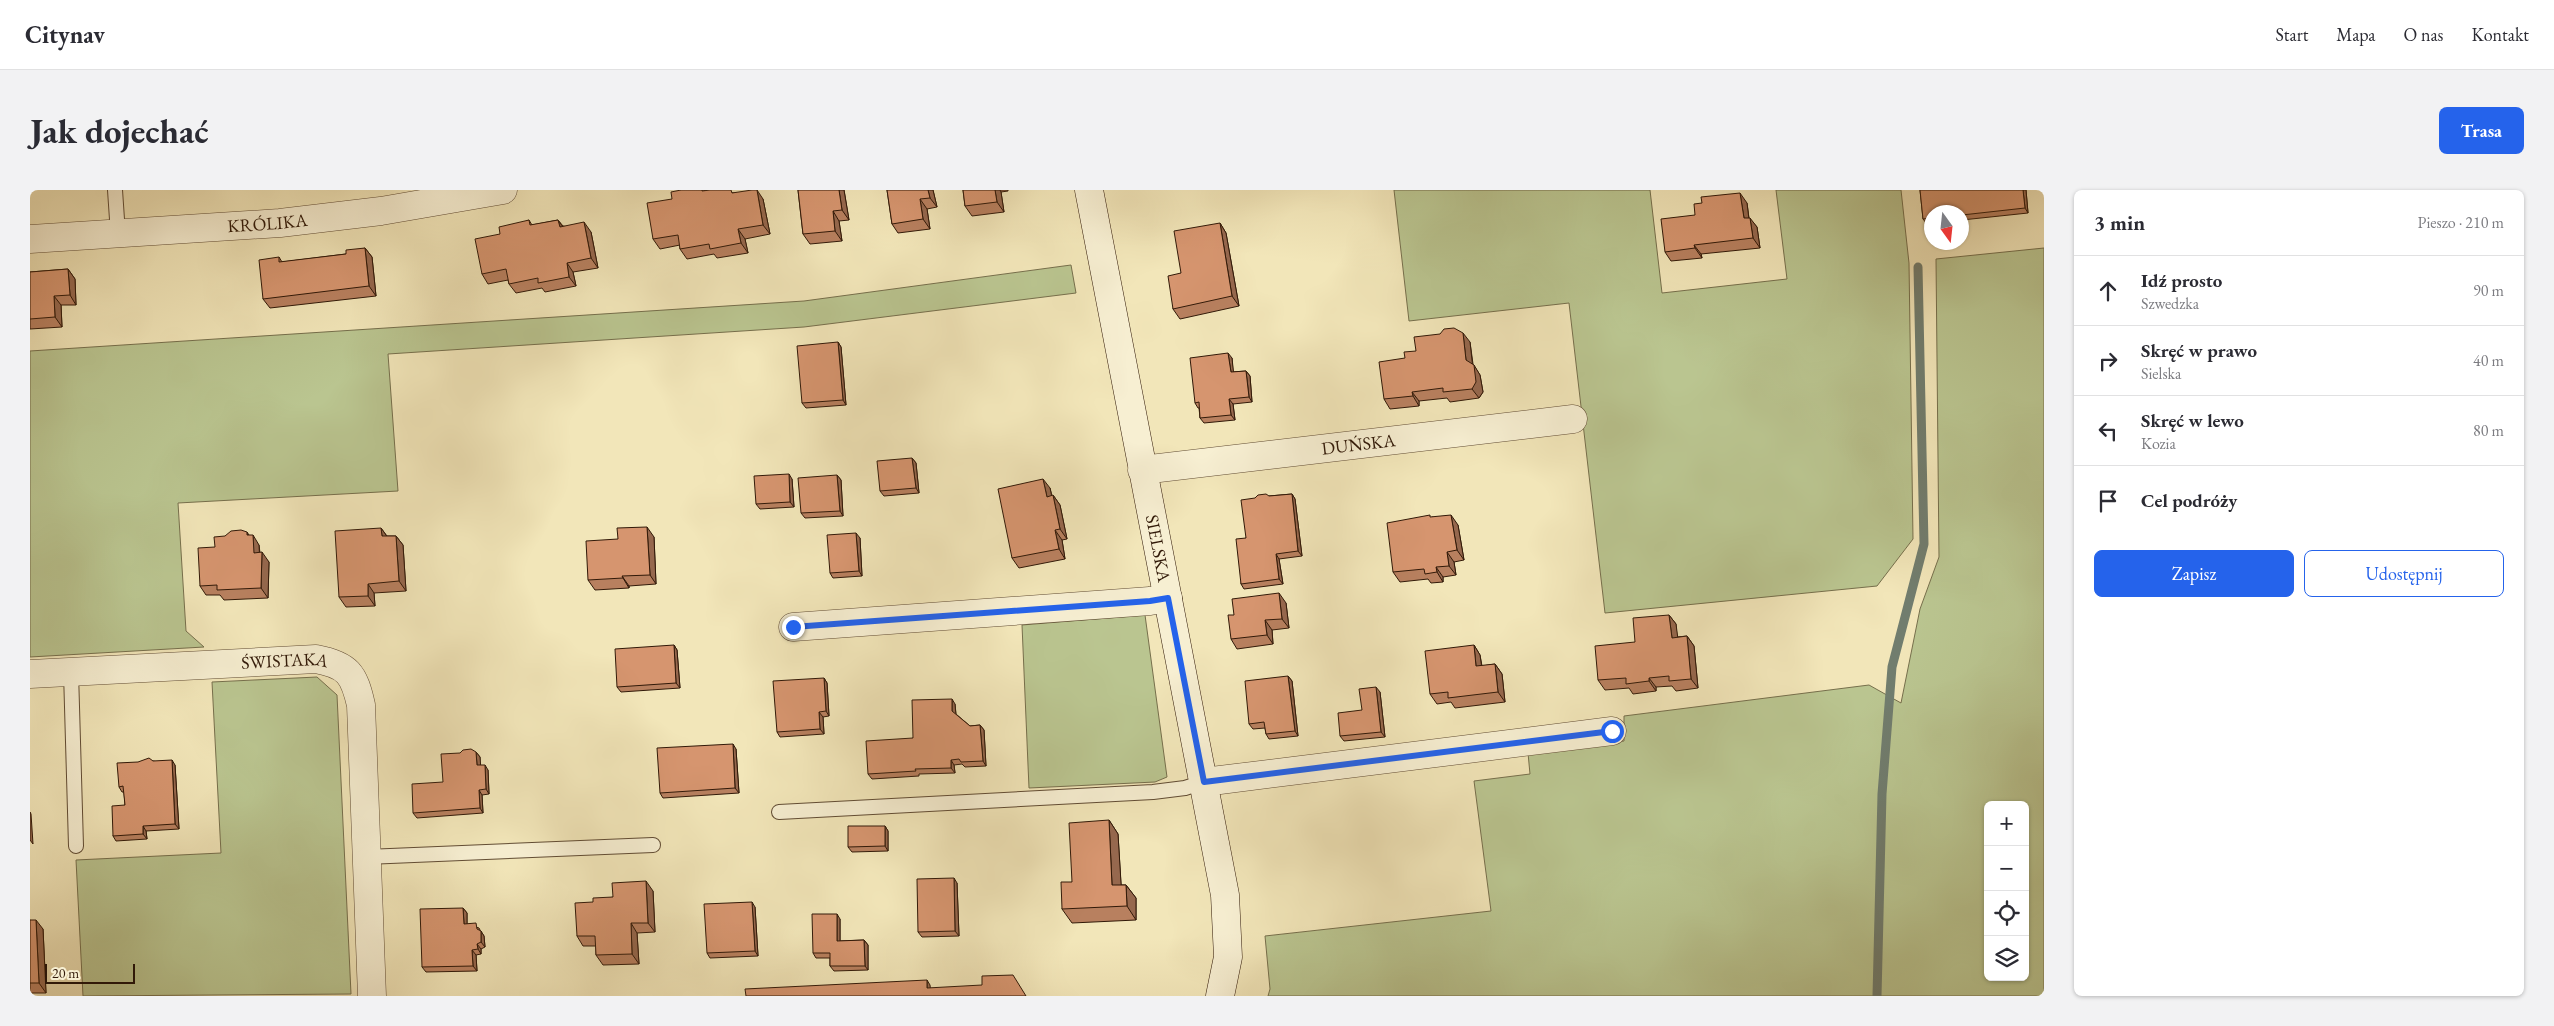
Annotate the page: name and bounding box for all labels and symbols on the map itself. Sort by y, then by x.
north arrow [1924,205,1969,250]
street label: KRÓLIKA [227,208,309,237]
street label: DUŃSKA [1320,428,1397,460]
street label: SIELSKA [1141,513,1176,585]
route end [782,616,805,639]
street label: ŚWISTAKA [241,647,331,674]
route start [1601,720,1624,743]
scale bar [45,961,135,984]

